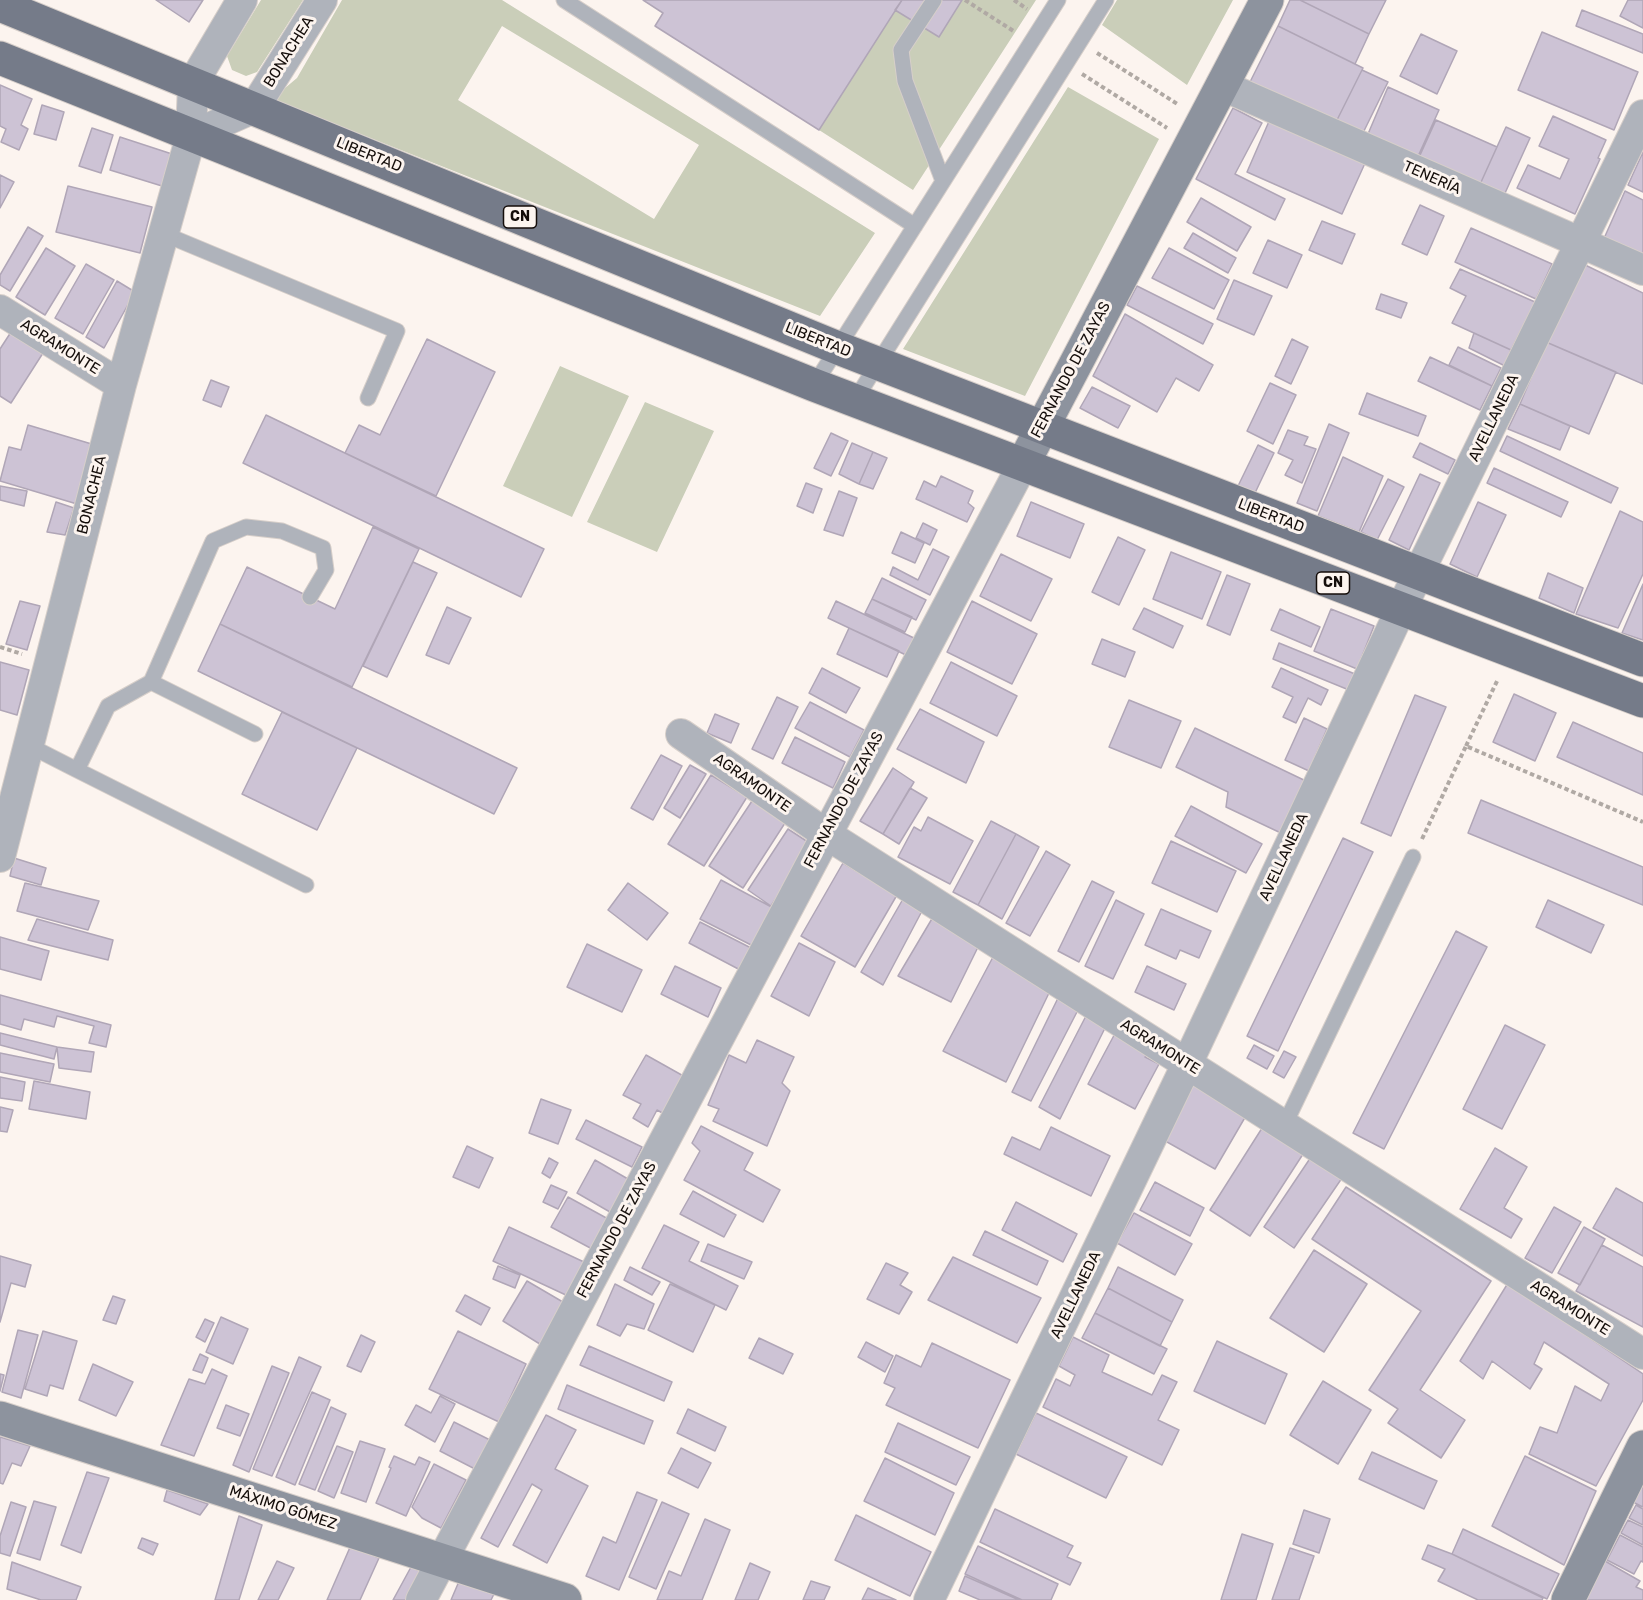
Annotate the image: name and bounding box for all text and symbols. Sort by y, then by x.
street label: BONACHEA [260,13,318,91]
street label: LIBERTAD [333,134,405,176]
street label: TENERÍA [1400,157,1464,199]
road number: CN [504,206,536,228]
street label: FERNANDO DE ZAYAS [1027,299,1115,441]
street label: AGRAMONTE [17,315,103,379]
street label: LIBERTAD [782,319,854,361]
street label: AVELLANEDA [1465,371,1523,465]
street label: BONACHEA [74,454,110,536]
street label: LIBERTAD [1235,495,1307,537]
road number: CN [1316,572,1350,594]
street label: FERNANDO DE ZAYAS [800,729,888,871]
street label: AGRAMONTE [710,750,794,816]
street label: AVELLANEDA [1256,810,1312,904]
street label: AGRAMONTE [1117,1015,1203,1079]
street label: FERNANDO DE ZAYAS [573,1159,661,1301]
street label: AVELLANEDA [1047,1248,1105,1342]
street label: AGRAMONTE [1527,1276,1613,1340]
street label: MÁXIMO GÓMEZ [227,1482,339,1534]

